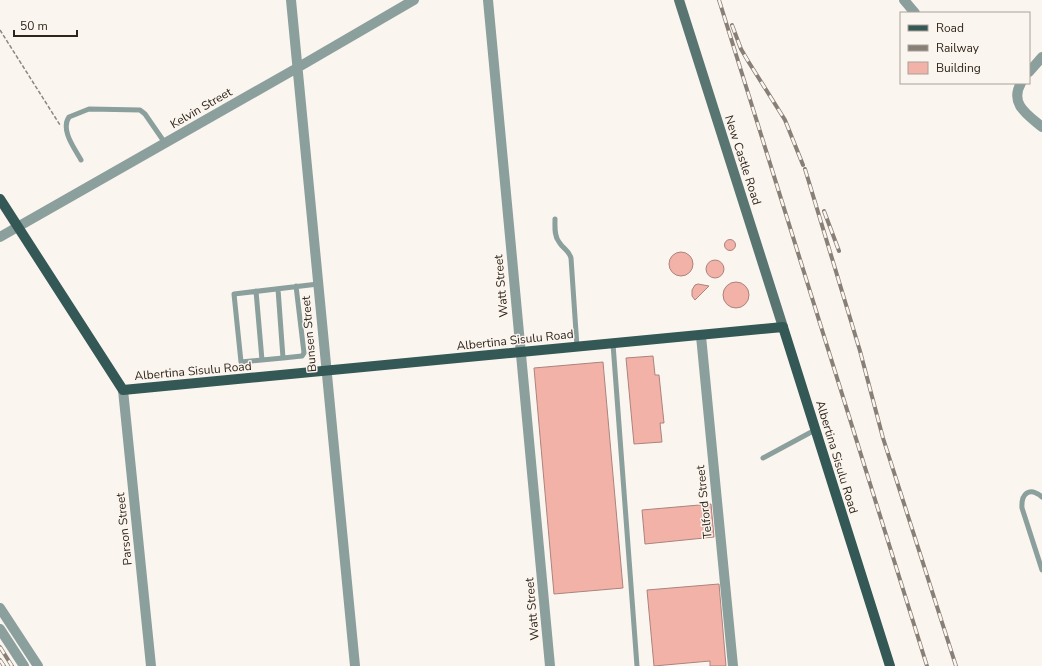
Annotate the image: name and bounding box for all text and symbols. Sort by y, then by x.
scale bar [14,12,77,38]
legend [900,12,1030,84]
text: 50 m [20,18,48,34]
text: Road [936,20,964,36]
text: Railway [936,40,980,56]
text: Building [936,60,981,76]
street label: Kelvin Street [167,83,235,132]
street label: New Castle Road [721,113,765,207]
street label: Watt Street [490,253,512,318]
street label: Bunsen Street [298,294,320,373]
street label: Albertina Sisulu Road [456,326,574,354]
street label: Albertina Sisulu Road [134,358,252,384]
street label: Albertina Sisulu Road [812,398,862,516]
street label: Telford Street [692,464,716,539]
street label: Parson Street [112,491,136,566]
street label: Watt Street [521,576,543,641]

